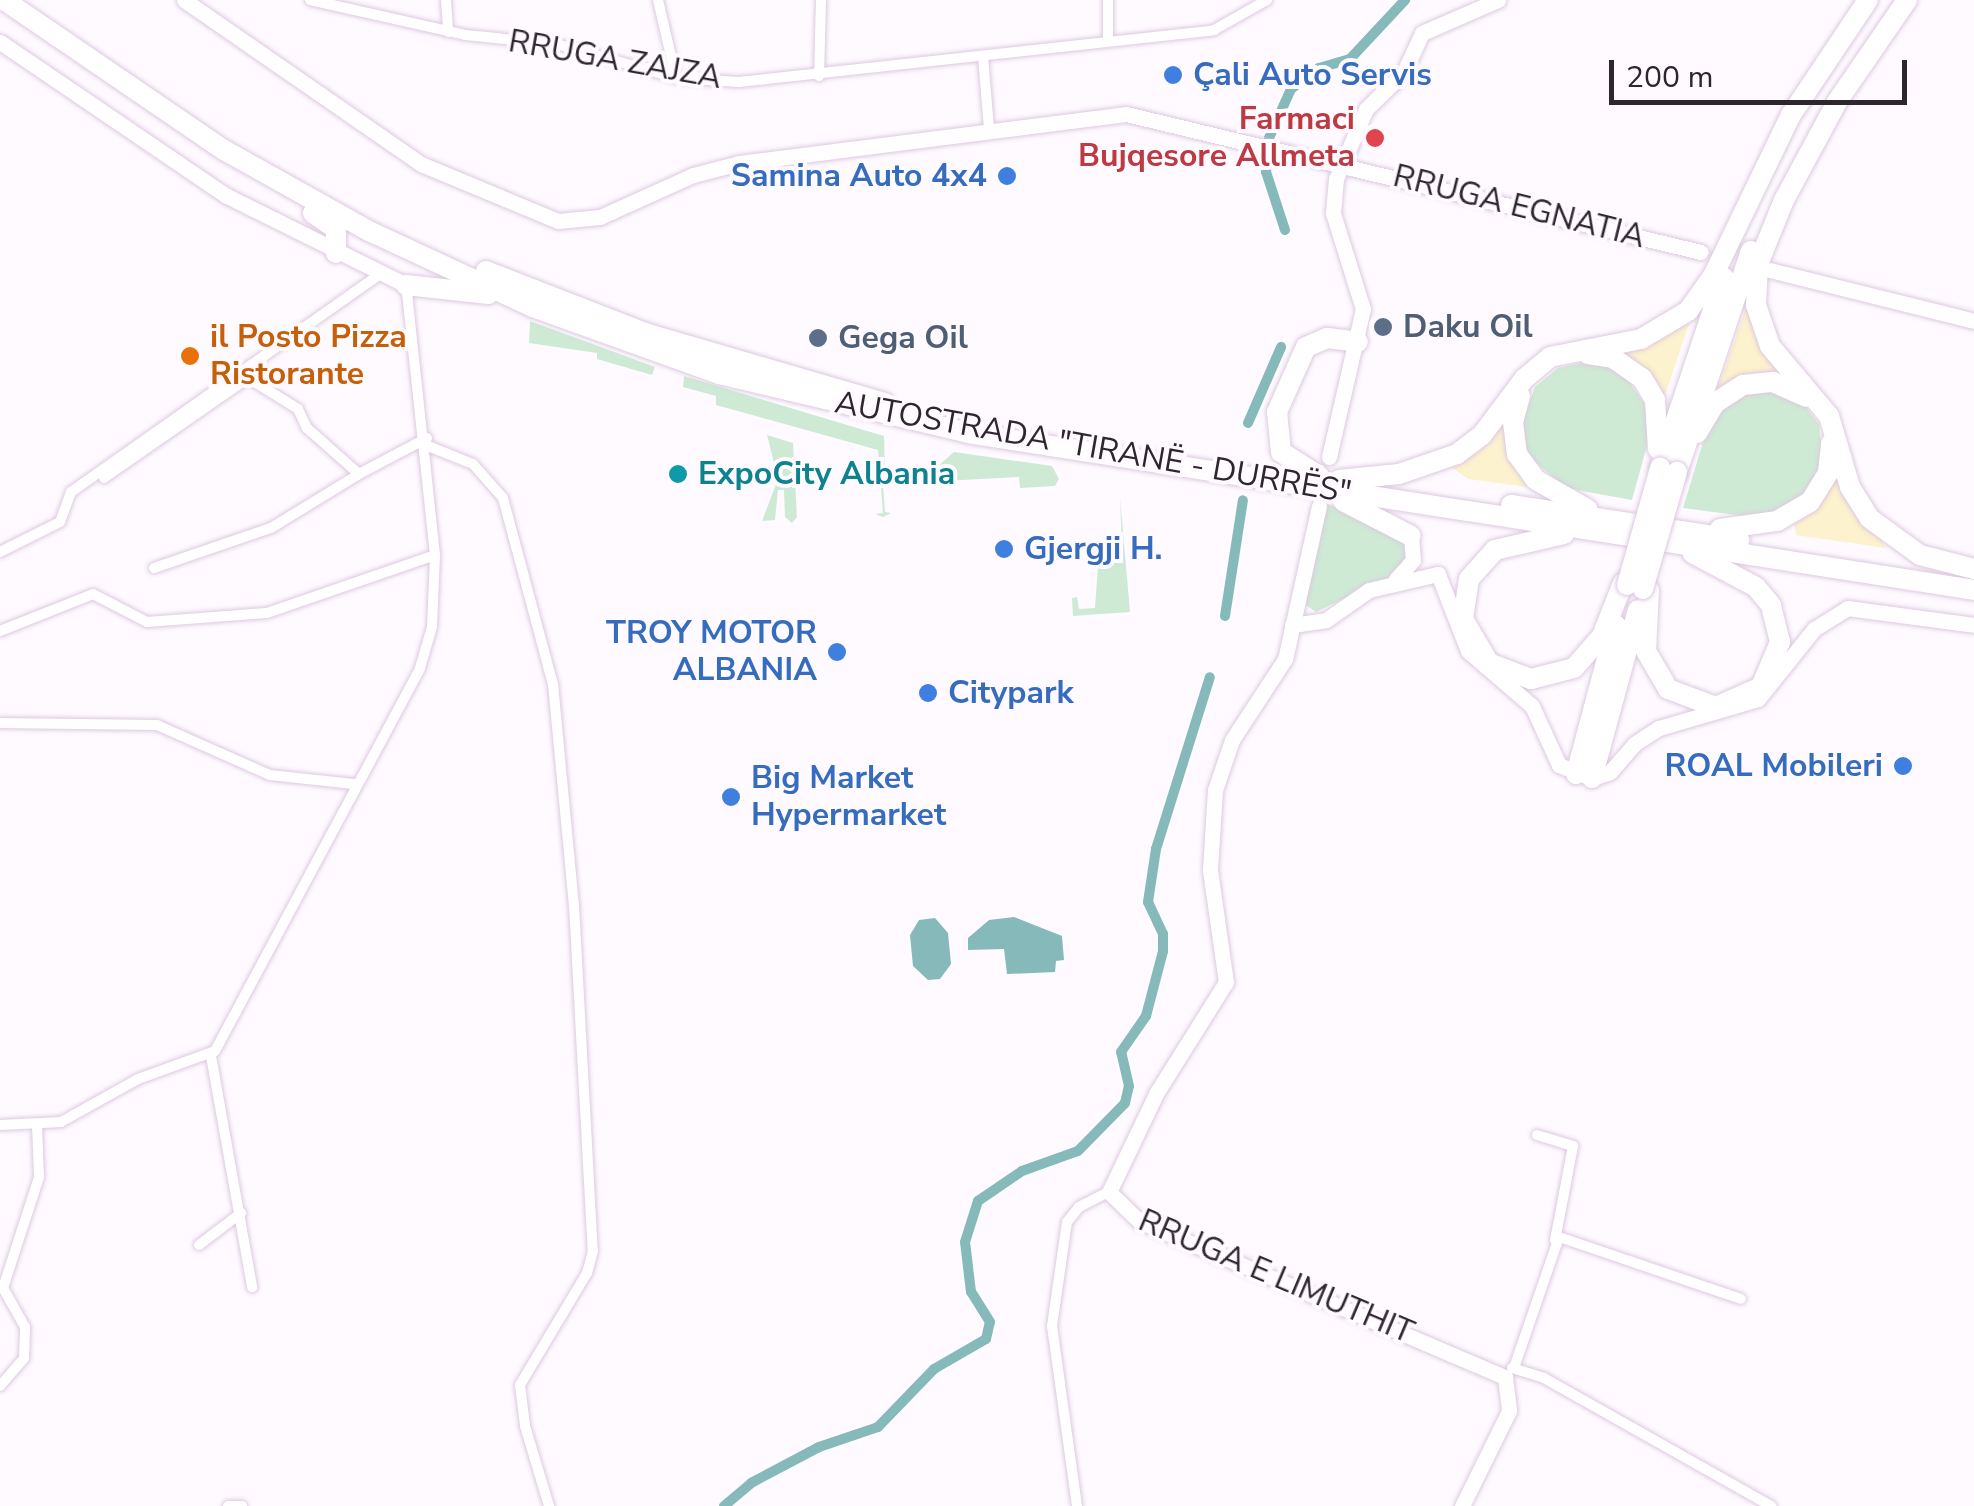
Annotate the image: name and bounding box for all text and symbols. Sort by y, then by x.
street label: RRUGA ZAJZA [505,22,725,98]
scale bar [1614,40,1912,102]
place label: Çali Auto Servis [1193,56,1432,94]
text: 200 m [1626,57,1713,98]
marker: Çali Auto Servis [1162,64,1184,86]
place label: Farmaci Bujqesore Allmeta [1078,101,1355,176]
marker: Farmaci Bujqesore Allmeta [1364,127,1386,149]
place label: Samina Auto 4x4 [731,157,987,195]
street label: RRUGA EGNATIA [1389,157,1649,257]
marker: Samina Auto 4x4 [996,165,1018,187]
place label: Daku Oil [1403,308,1533,346]
marker: Daku Oil [1372,316,1394,338]
place label: il Posto Pizza Ristorante [210,319,407,394]
place label: Gega Oil [838,319,968,357]
marker: Gega Oil [807,327,829,349]
marker: il Posto Pizza Ristorante [179,345,201,367]
street label: AUTOSTRADA "TIRANË - DURRËS" [832,384,1354,512]
place label: ExpoCity Albania [698,455,955,493]
marker: ExpoCity Albania [667,463,689,485]
place label: Gjergji H. [1024,530,1163,568]
marker: Gjergji H. [993,538,1015,560]
place label: TROY MOTOR ALBANIA [606,615,817,690]
marker: TROY MOTOR ALBANIA [826,641,848,663]
place label: Citypark [948,674,1074,712]
marker: Citypark [917,682,939,704]
place label: ROAL Mobileri [1664,747,1883,785]
marker: ROAL Mobileri [1892,755,1914,777]
place label: Big Market Hypermarket [751,760,946,835]
marker: Big Market Hypermarket [720,786,742,808]
street label: RRUGA E LIMUTHIT [1133,1202,1419,1352]

